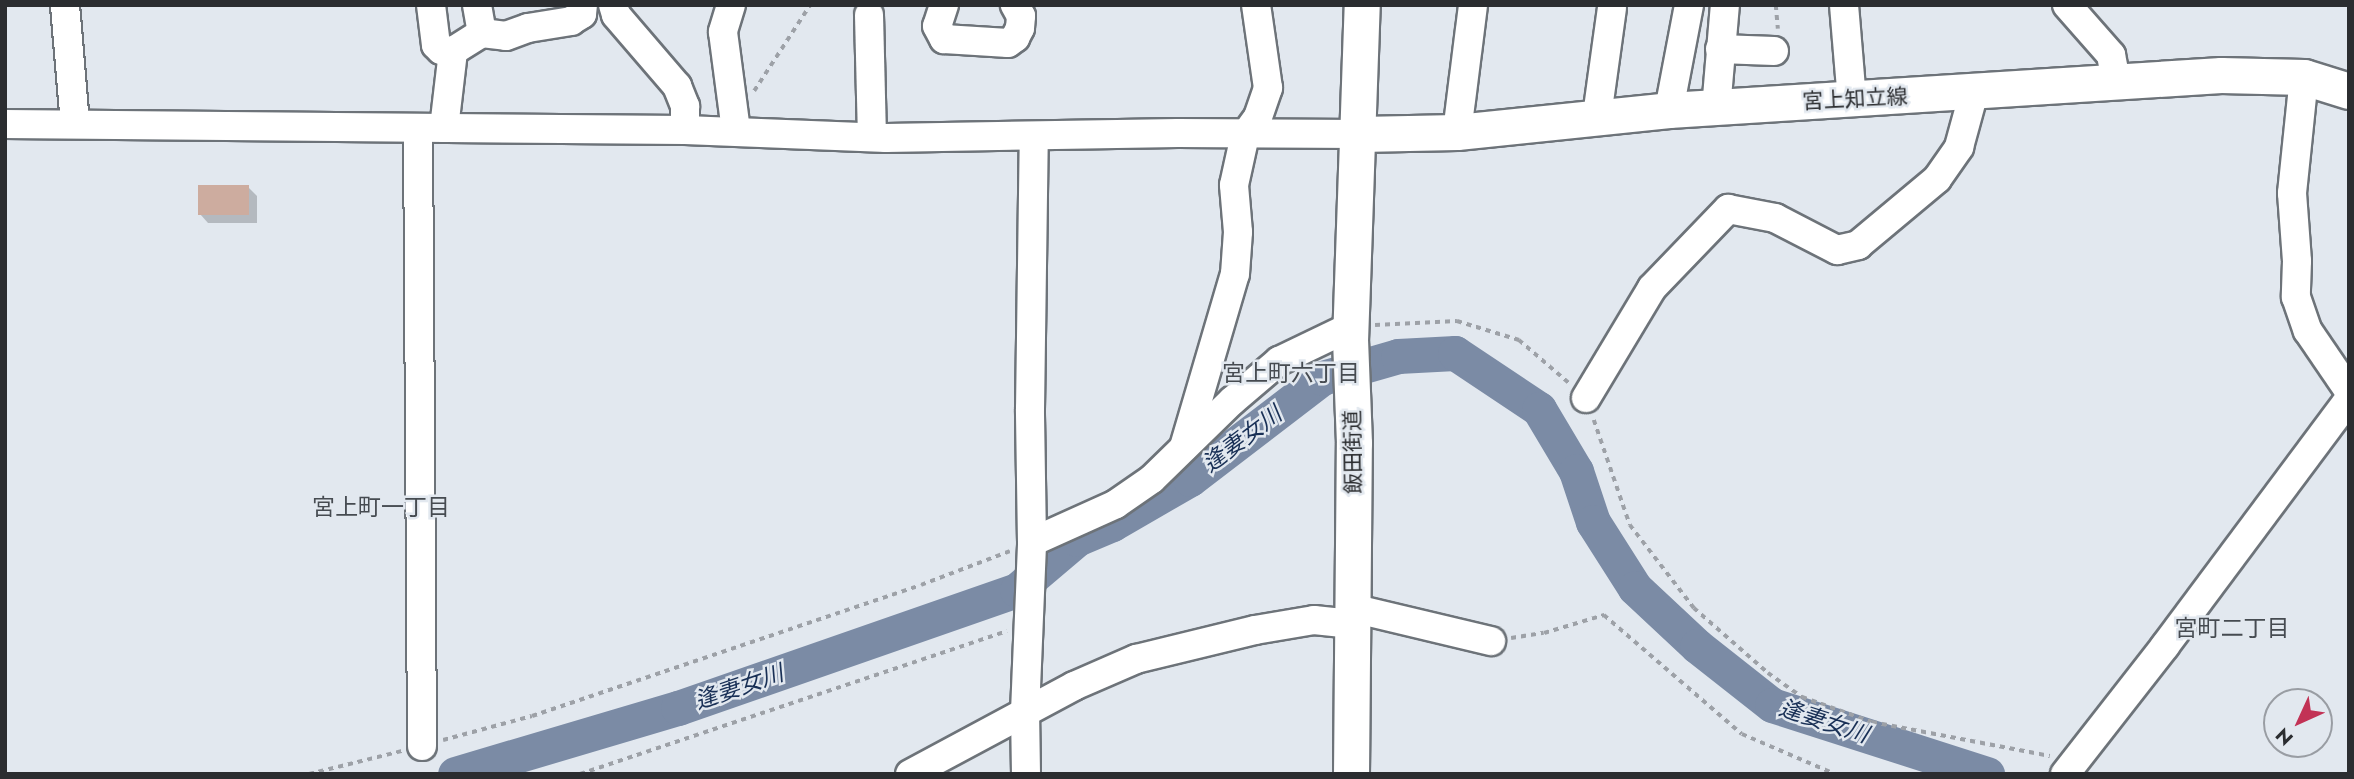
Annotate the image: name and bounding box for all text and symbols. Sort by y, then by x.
street label: 宮上知立線 [1802,84,1908,114]
district label: 宮上町六丁目 [1222,359,1360,387]
water label: 逢妻女川 [1197,400,1287,478]
street label: 飯田街道 [1340,410,1366,494]
district label: 宮上町一丁目 [312,493,450,521]
district label: 宮町二丁目 [2175,614,2289,642]
water label: 逢妻女川 [691,659,787,715]
north arrow [2263,688,2333,758]
water label: 逢妻女川 [1776,694,1872,748]
text: N [2269,722,2299,752]

